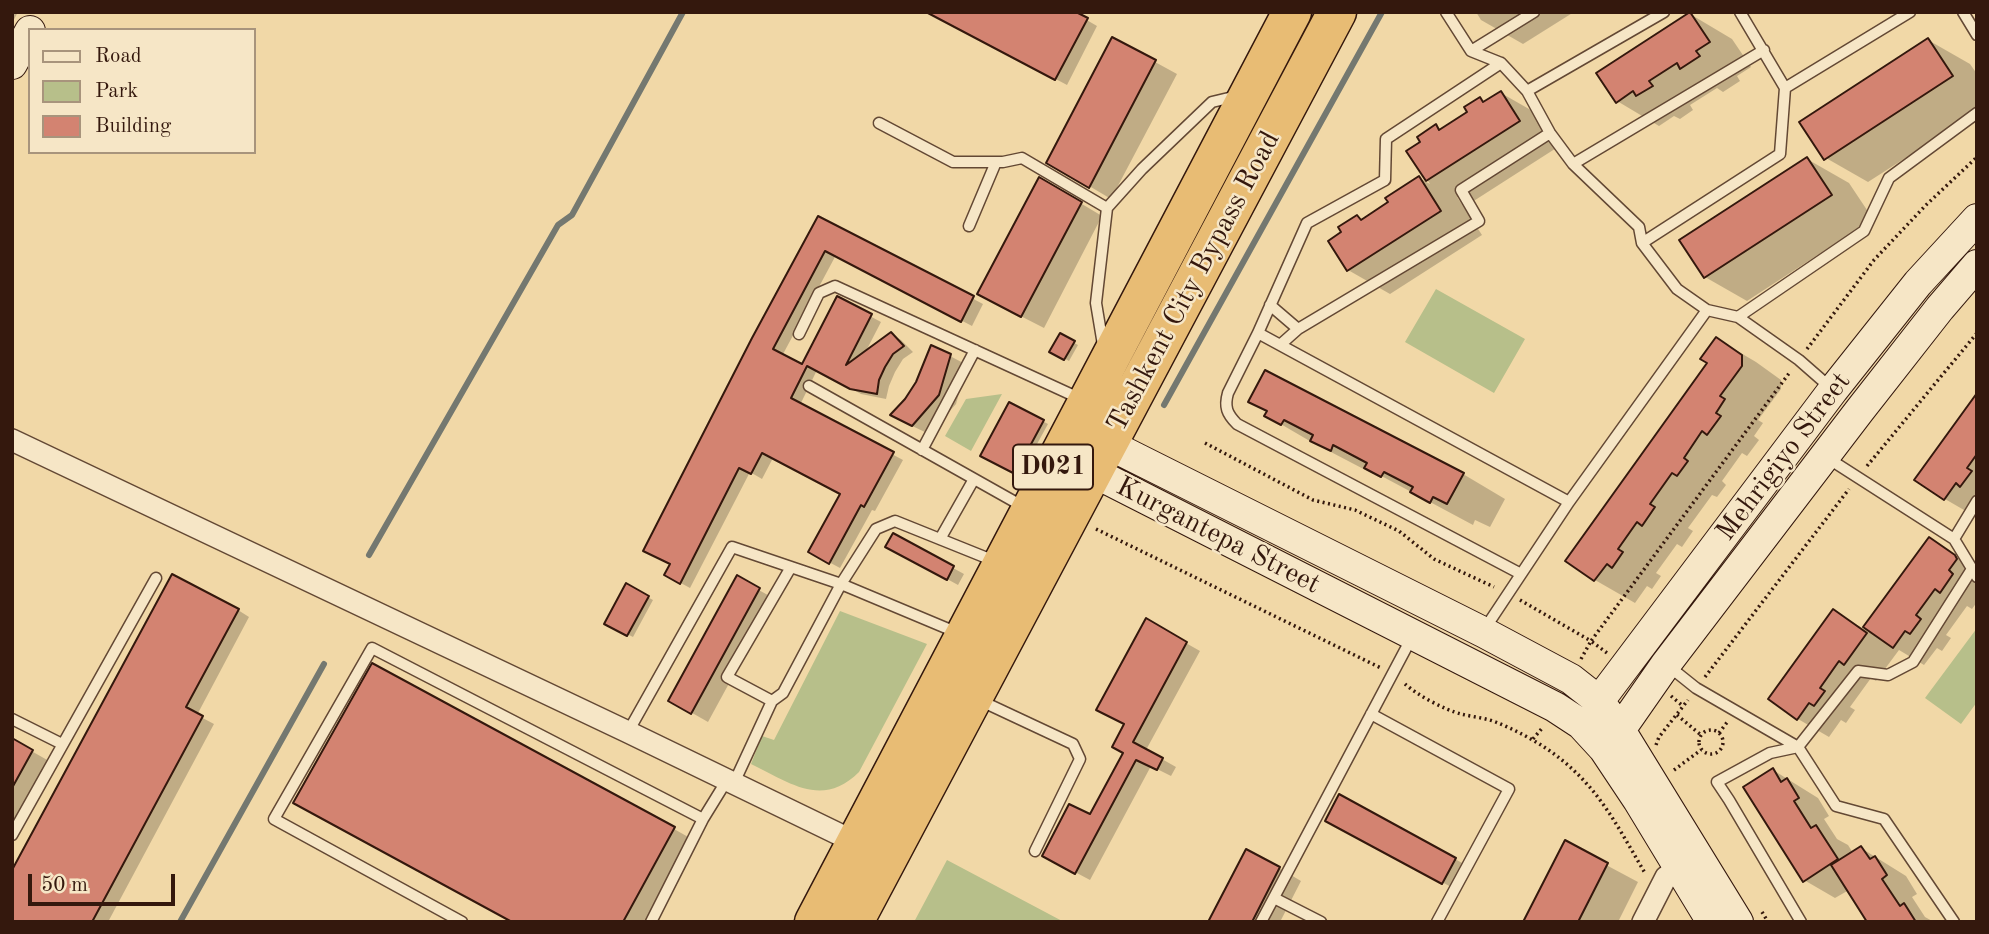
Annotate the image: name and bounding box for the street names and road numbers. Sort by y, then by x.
street label: Tashkent City Bypass Road [1100,126,1288,438]
street label: Mehrigiyo Street [1710,366,1858,548]
road number: D021 [1013,444,1093,489]
street label: Kurgantepa Street [1110,470,1326,602]

